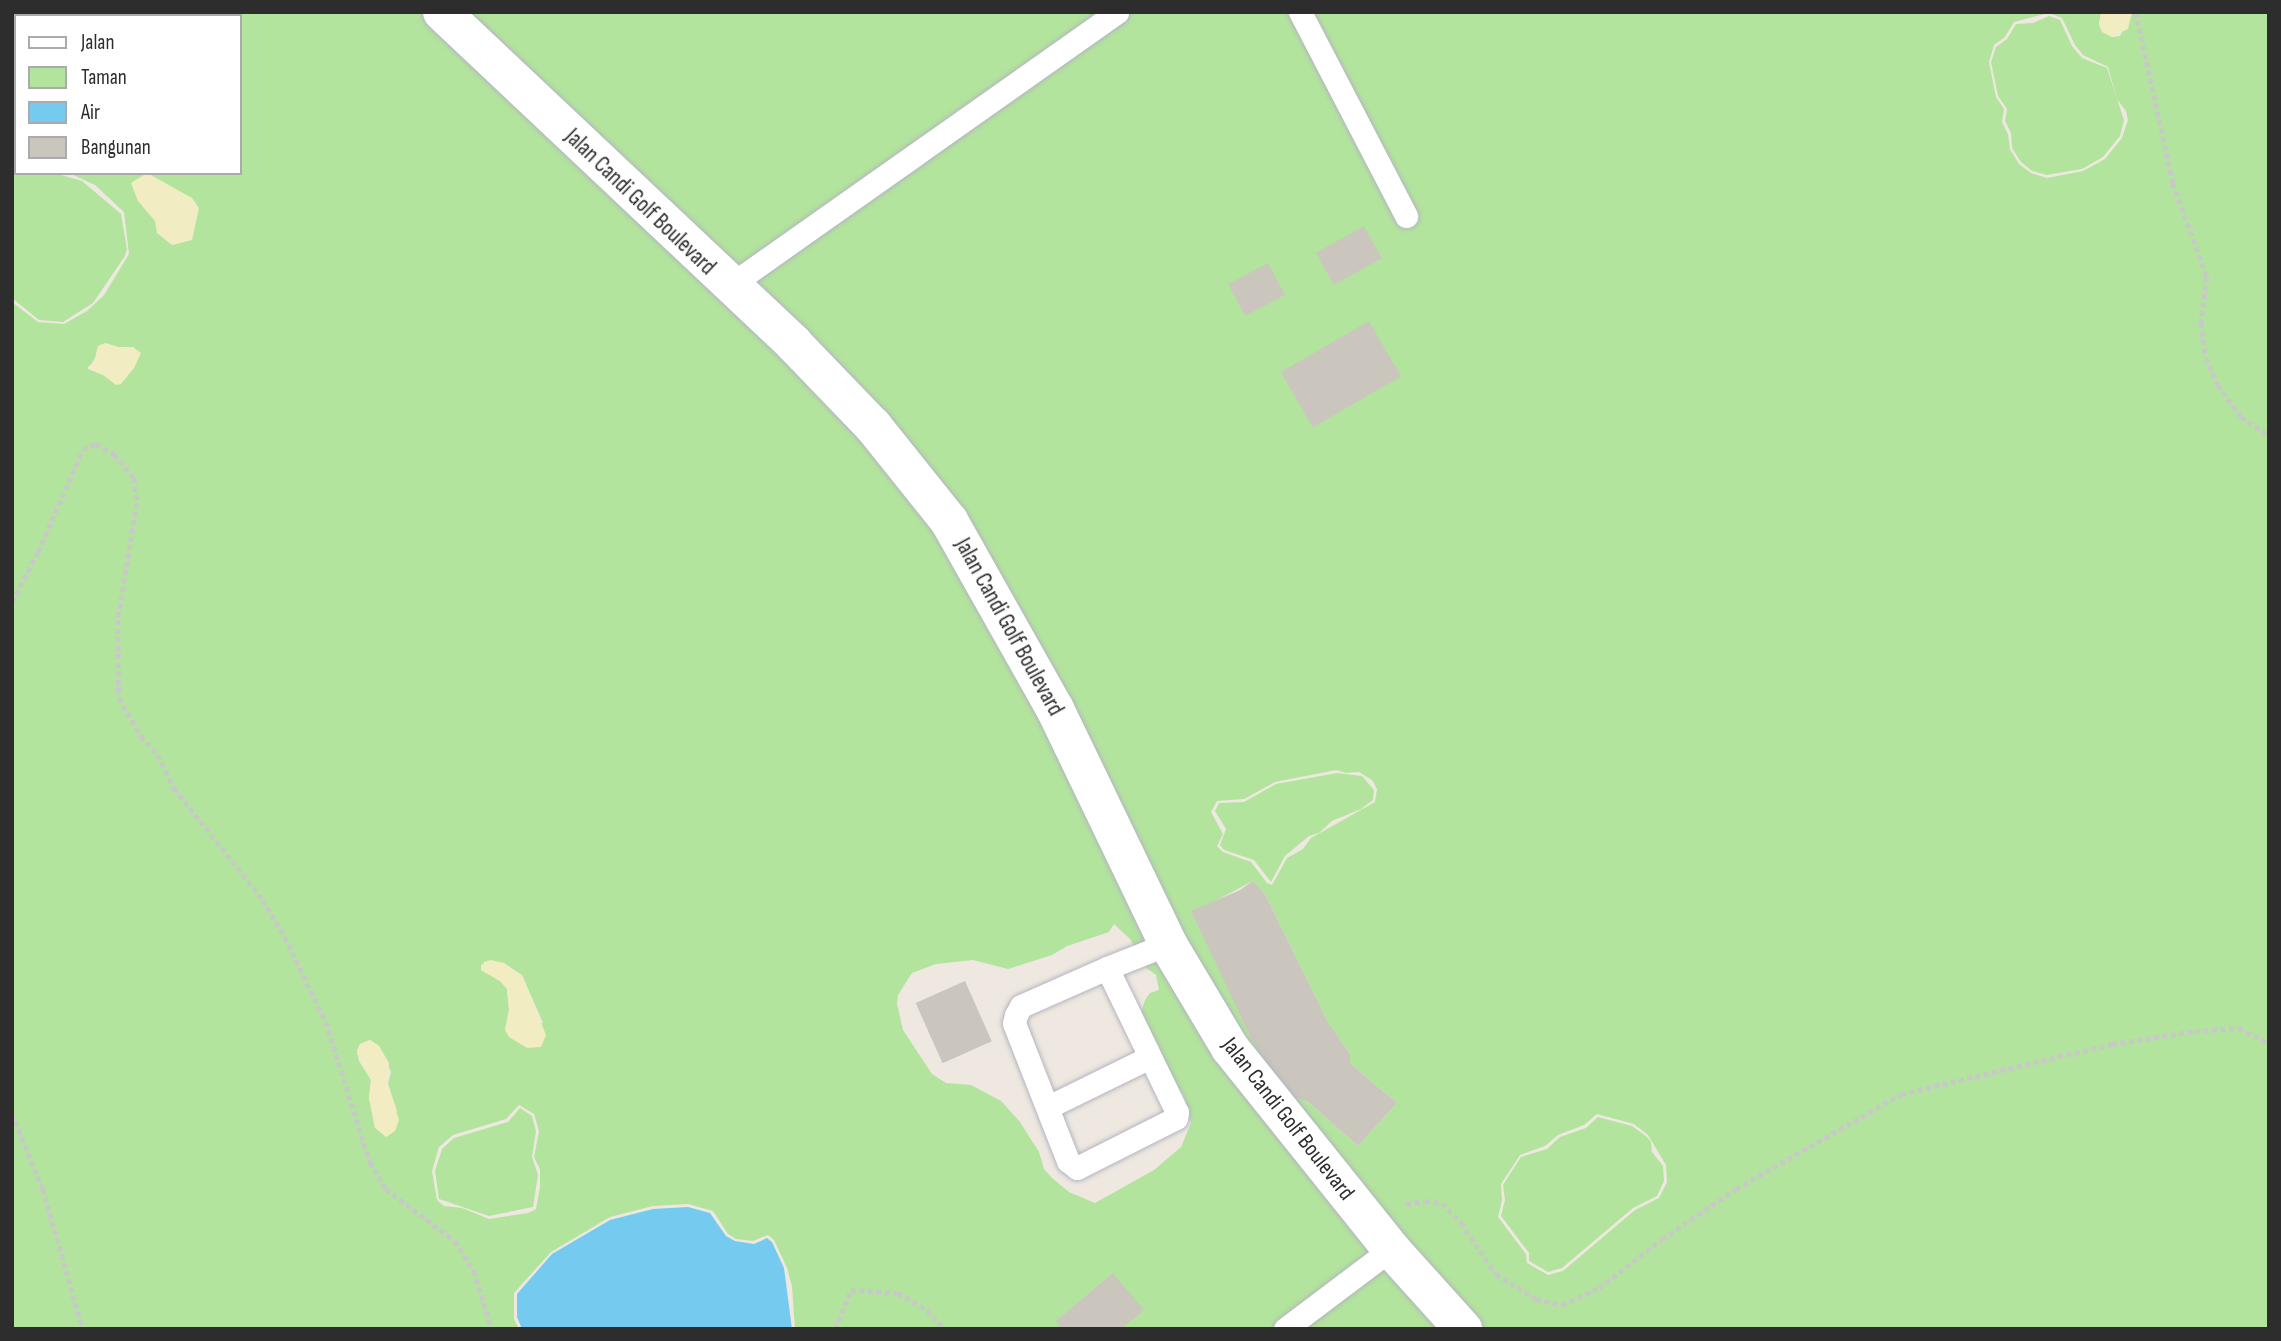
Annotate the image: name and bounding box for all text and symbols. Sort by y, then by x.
legend [14,14,242,175]
text: Jalan [81,30,114,55]
text: Taman [81,65,127,90]
text: Air [81,100,100,125]
street label: Jalan Candi Golf Boulevard [559,123,721,281]
text: Bangunan [81,135,151,160]
street label: Jalan Candi Golf Boulevard [949,533,1069,721]
street label: Jalan Candi Golf Boulevard [1216,1032,1360,1206]

